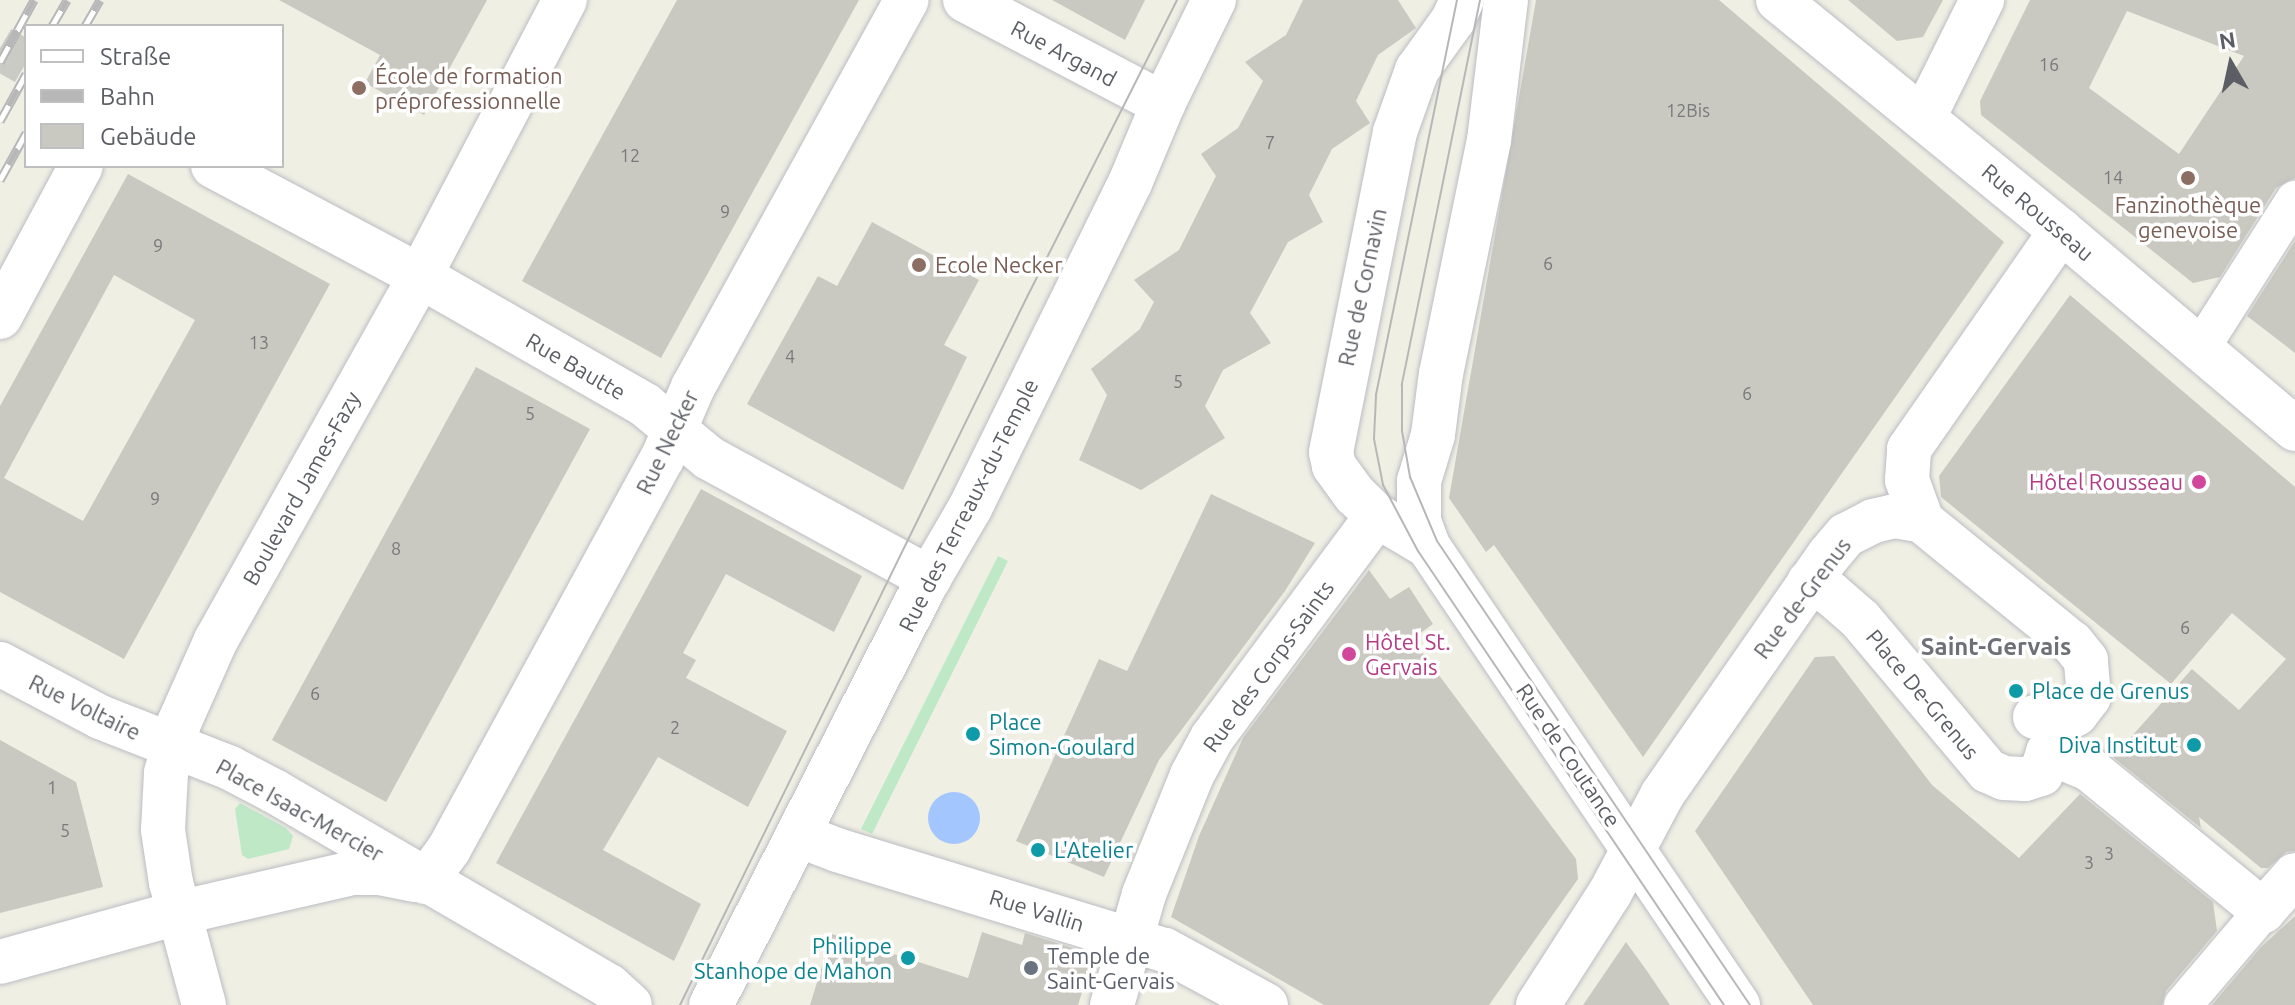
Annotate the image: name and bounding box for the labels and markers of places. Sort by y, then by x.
place label: École de formation préprofessionnelle [375,62,563,114]
marker: École de formation préprofessionnelle [350,79,368,97]
marker: Fanzinothèque genevoise [2179,169,2197,187]
place label: Fanzinothèque genevoise [2115,191,2261,242]
place label: Ecole Necker [935,252,1063,278]
marker: Ecole Necker [910,256,928,274]
place label: Hôtel Rousseau [2029,469,2183,495]
marker: Hôtel Rousseau [2190,473,2208,491]
place label: Hôtel St. Gervais [1365,628,1451,680]
marker: Hôtel St. Gervais [1340,645,1358,663]
place label: Place de Grenus [2032,678,2189,704]
marker: Place de Grenus [2007,682,2025,700]
place label: Place Simon-Goulard [989,708,1135,760]
marker: Place Simon-Goulard [964,725,982,743]
place label: Diva Institut [2059,732,2178,758]
marker: Diva Institut [2185,736,2203,754]
place label: L'Atelier [1054,837,1133,863]
marker: L'Atelier [1029,841,1047,859]
place label: Philippe Stanhope de Mahon [694,932,892,984]
place label: Temple de Saint-Gervais [1047,942,1175,994]
marker: Philippe Stanhope de Mahon [899,949,917,967]
marker: Temple de Saint-Gervais [1022,959,1040,977]

